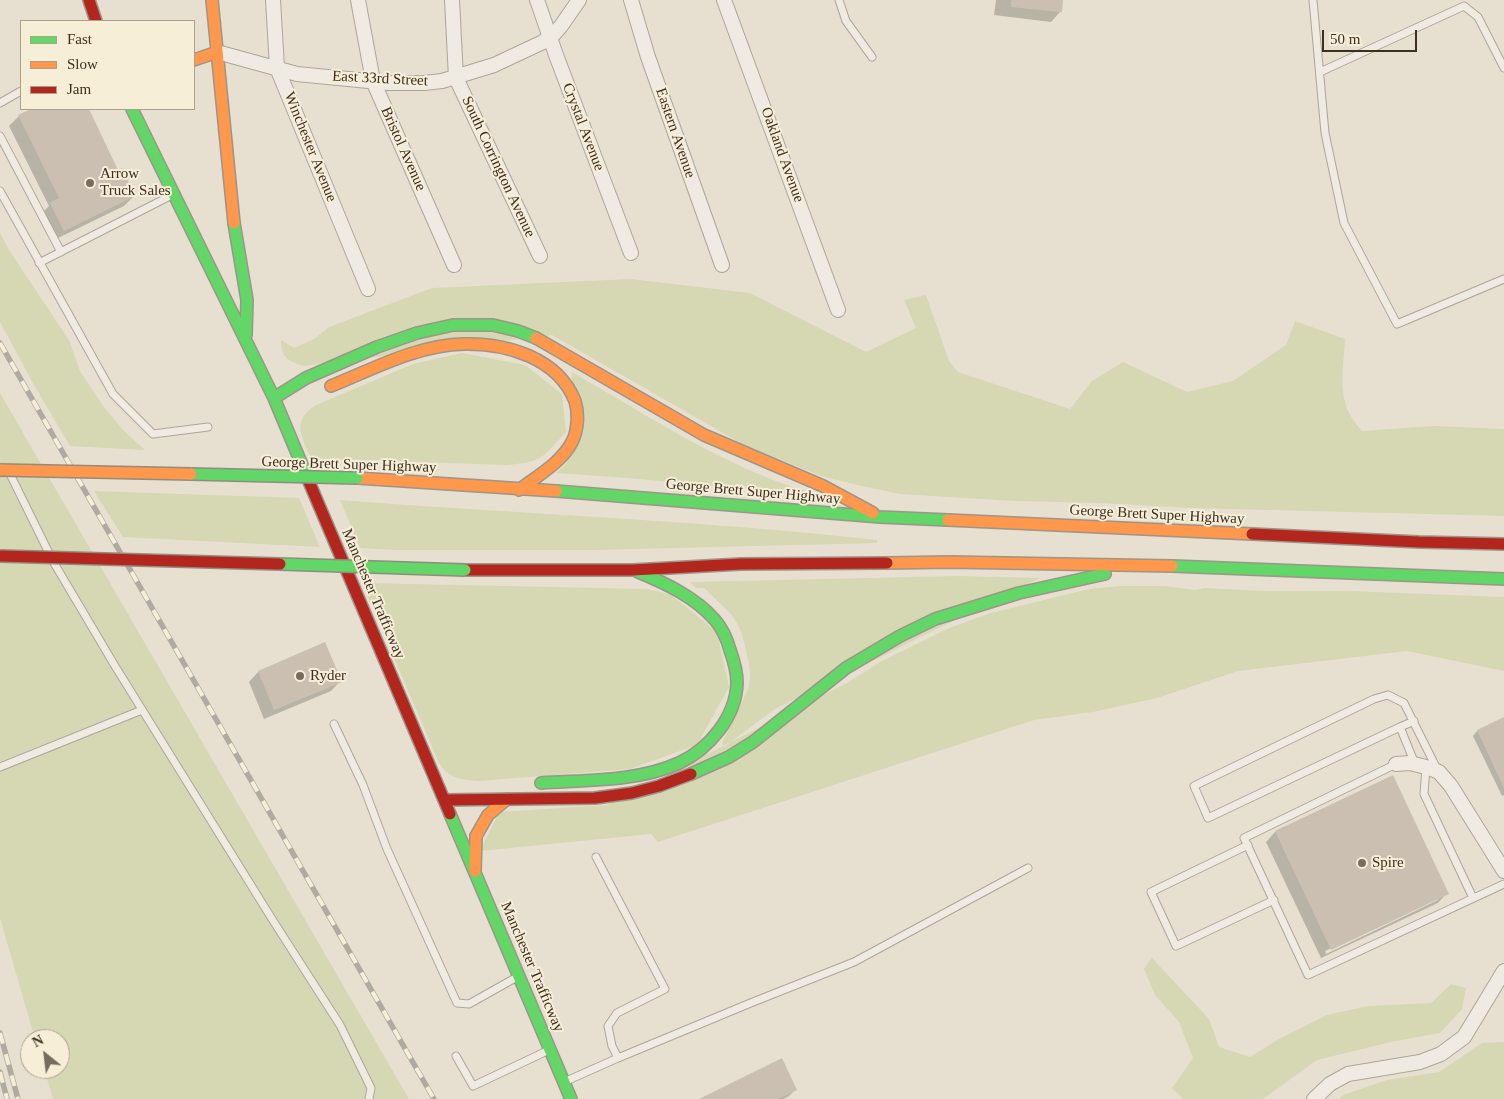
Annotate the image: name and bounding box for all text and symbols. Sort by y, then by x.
legend [20,20,195,110]
scale bar [1324,20,1419,52]
text: Fast [67,31,92,47]
text: 50 m [1330,31,1360,47]
text: Slow [67,56,98,72]
street label: East 33rd Street [332,68,428,90]
text: Jam [67,81,91,97]
street label: Crystal Avenue [558,81,608,173]
street label: Eastern Avenue [651,86,699,180]
street label: Winchester Avenue [280,89,340,205]
street label: South Corrington Avenue [457,93,539,241]
street label: Bristol Avenue [376,104,430,194]
street label: Oakland Avenue [756,105,808,205]
place label: Arrow Truck Sales [100,165,171,200]
marker: Arrow Truck Sales [84,177,96,189]
street label: George Brett Super Highway [261,453,437,477]
street label: George Brett Super Highway [665,475,841,509]
street label: George Brett Super Highway [1069,501,1245,529]
street label: Manchester Trafficway [337,526,409,662]
place label: Ryder [310,667,346,685]
marker: Ryder [294,670,306,682]
place label: Spire [1372,854,1404,872]
marker: Spire [1356,857,1368,869]
street label: Manchester Trafficway [496,899,568,1035]
north arrow [20,1029,70,1079]
text: N [30,1032,46,1050]

